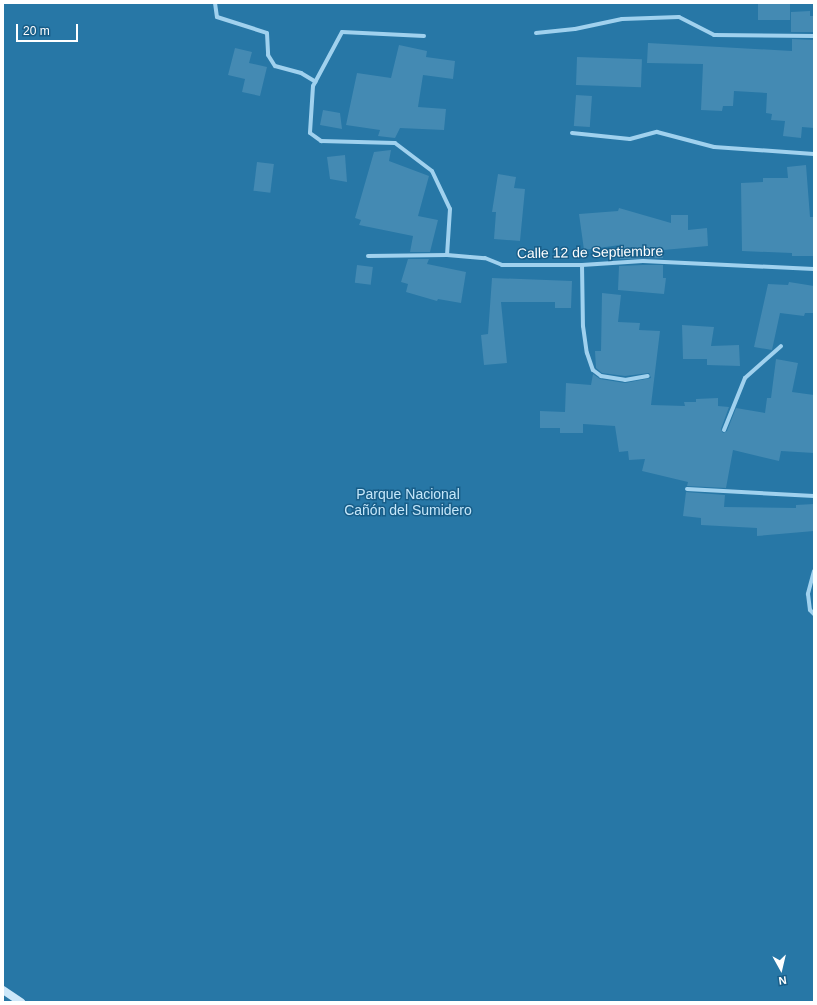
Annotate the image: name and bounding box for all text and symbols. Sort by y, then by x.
scale bar [18,16,80,42]
text: 20 m [23,24,50,38]
street label: Calle 12 de Septiembre [517,242,663,262]
park label: Parque Nacional Cañón del Sumidero [344,486,472,518]
north arrow [761,949,801,989]
text: N [778,974,787,987]

